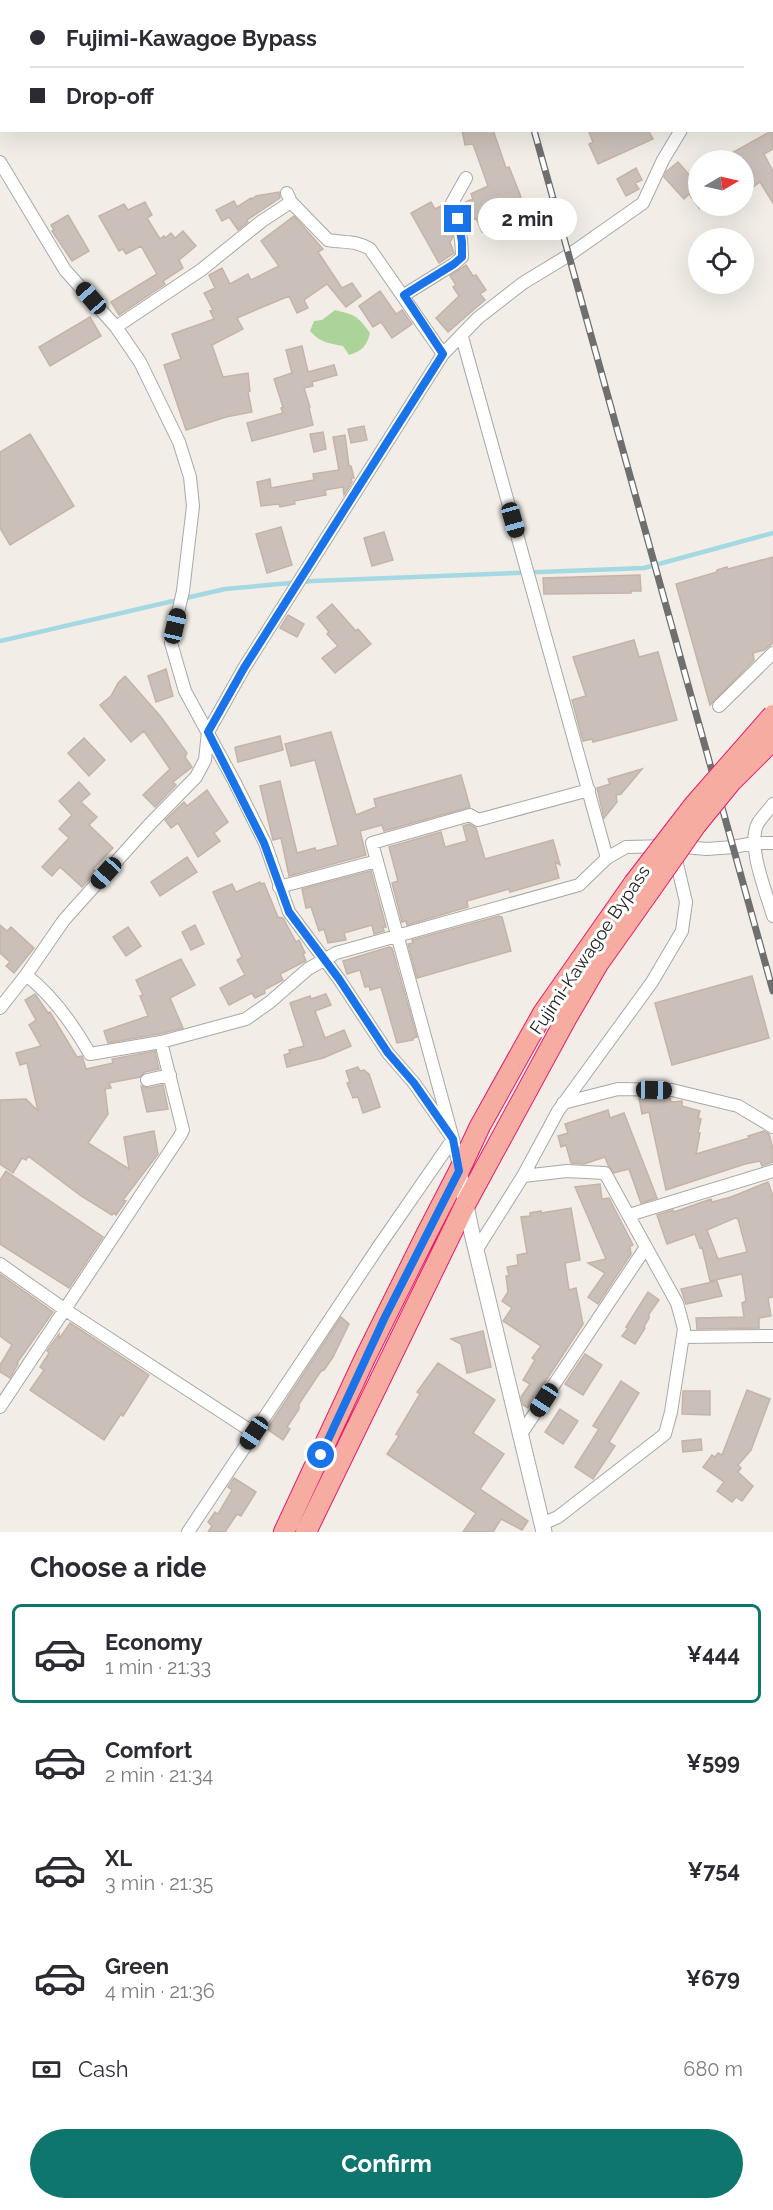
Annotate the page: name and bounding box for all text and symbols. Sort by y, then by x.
text: Fujimi-Kawagoe Bypass [66,25,317,51]
text: Drop-off [66,83,154,109]
north arrow [688,150,754,216]
map controls [688,150,754,294]
callout: 2 min [479,198,578,240]
route end [444,205,471,232]
text: 2 min [502,207,553,231]
button: locate [688,228,754,294]
car [72,279,110,317]
car [499,500,527,540]
car [162,606,188,646]
car [87,854,125,892]
street label: Fujimi-Kawagoe Bypass [525,861,654,1038]
car [636,1081,672,1099]
car [527,1380,561,1420]
car [236,1413,272,1453]
route start [307,1441,334,1468]
text: Choose a ride [30,1552,206,1583]
icon: car [33,1627,87,1681]
text: Economy [105,1629,203,1655]
text: ¥444 [687,1641,740,1667]
text: 1 min · 21:33 [105,1655,211,1679]
icon: car [33,1735,87,1789]
text: Comfort [105,1737,192,1763]
text: ¥599 [686,1749,740,1775]
text: 2 min · 21:34 [105,1763,213,1787]
icon: car [33,1843,87,1897]
text: XL [105,1845,132,1871]
text: ¥754 [688,1857,740,1883]
text: 3 min · 21:35 [105,1871,213,1895]
icon: car [33,1951,87,2005]
text: Green [105,1953,169,1979]
text: ¥679 [686,1965,740,1991]
text: 4 min · 21:36 [105,1979,215,2003]
icon: cash [30,2053,63,2086]
text: Cash [78,2056,129,2082]
text: 680 m [683,2057,743,2081]
button: Confirm [30,2129,743,2198]

